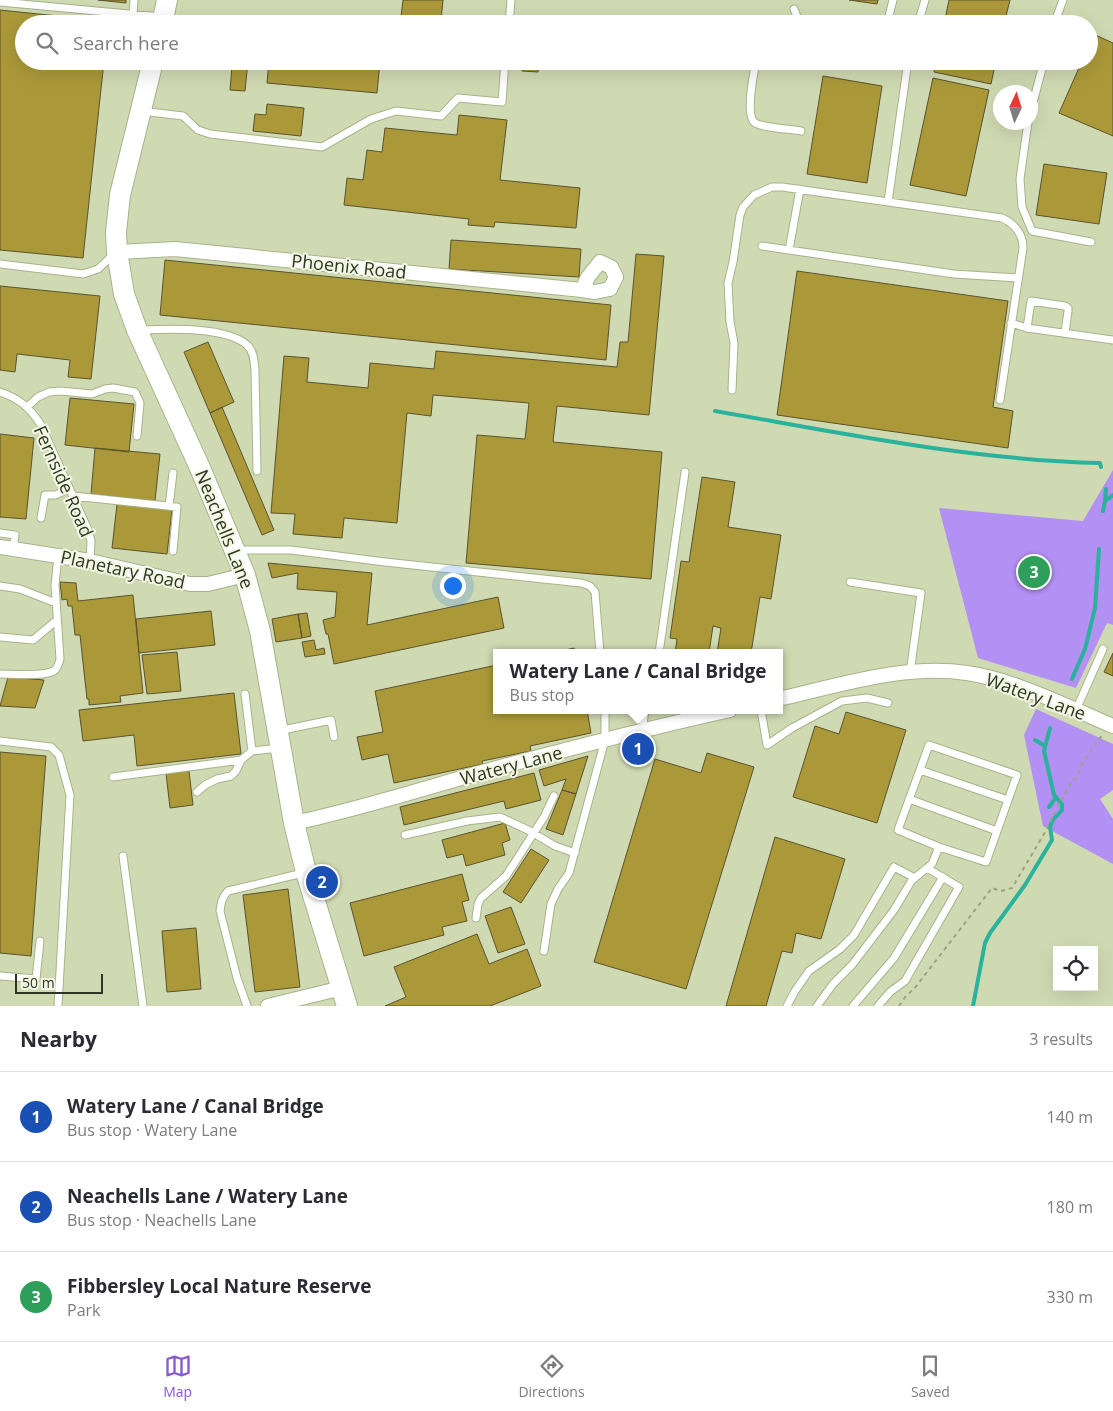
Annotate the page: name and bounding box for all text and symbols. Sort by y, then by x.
search box [15,15,1098,70]
icon: search [33,29,61,57]
text: Search here [73,30,179,56]
north arrow [993,85,1038,130]
street label: Phoenix Road [290,248,408,284]
street label: Fernside Road [29,421,99,541]
street label: Neachells Lane [190,466,260,592]
street label: Planetary Road [58,544,188,594]
pin: 3 [1018,553,1050,591]
your location [440,573,466,599]
popup [493,649,783,714]
text: Watery Lane / Canal Bridge [510,658,766,684]
street label: Watery Lane [983,667,1089,725]
text: Bus stop [510,684,574,706]
pin: 1 [622,730,654,768]
street label: Watery Lane [457,740,565,790]
pin: 2 [306,863,338,901]
map controls [1053,946,1098,991]
button: locate [1053,946,1098,991]
scale bar [15,971,102,994]
text: 50 m [22,973,55,992]
text: Nearby [20,1025,97,1053]
text: 3 results [1029,1028,1093,1050]
text: Watery Lane / Canal Bridge [67,1093,324,1119]
text: 1 [31,1106,41,1128]
text: 140 m [1047,1106,1093,1128]
text: Bus stop · Watery Lane [67,1119,237,1141]
text: Neachells Lane / Watery Lane [67,1183,348,1209]
text: 2 [31,1196,41,1218]
text: 180 m [1047,1196,1093,1218]
text: Bus stop · Neachells Lane [67,1209,256,1231]
text: Fibbersley Local Nature Reserve [67,1273,371,1299]
text: 3 [31,1286,41,1308]
text: 330 m [1047,1286,1093,1308]
text: Park [67,1299,100,1321]
tab: Map [163,1352,192,1401]
tab: Directions [518,1352,585,1401]
tab: Saved [911,1352,950,1401]

